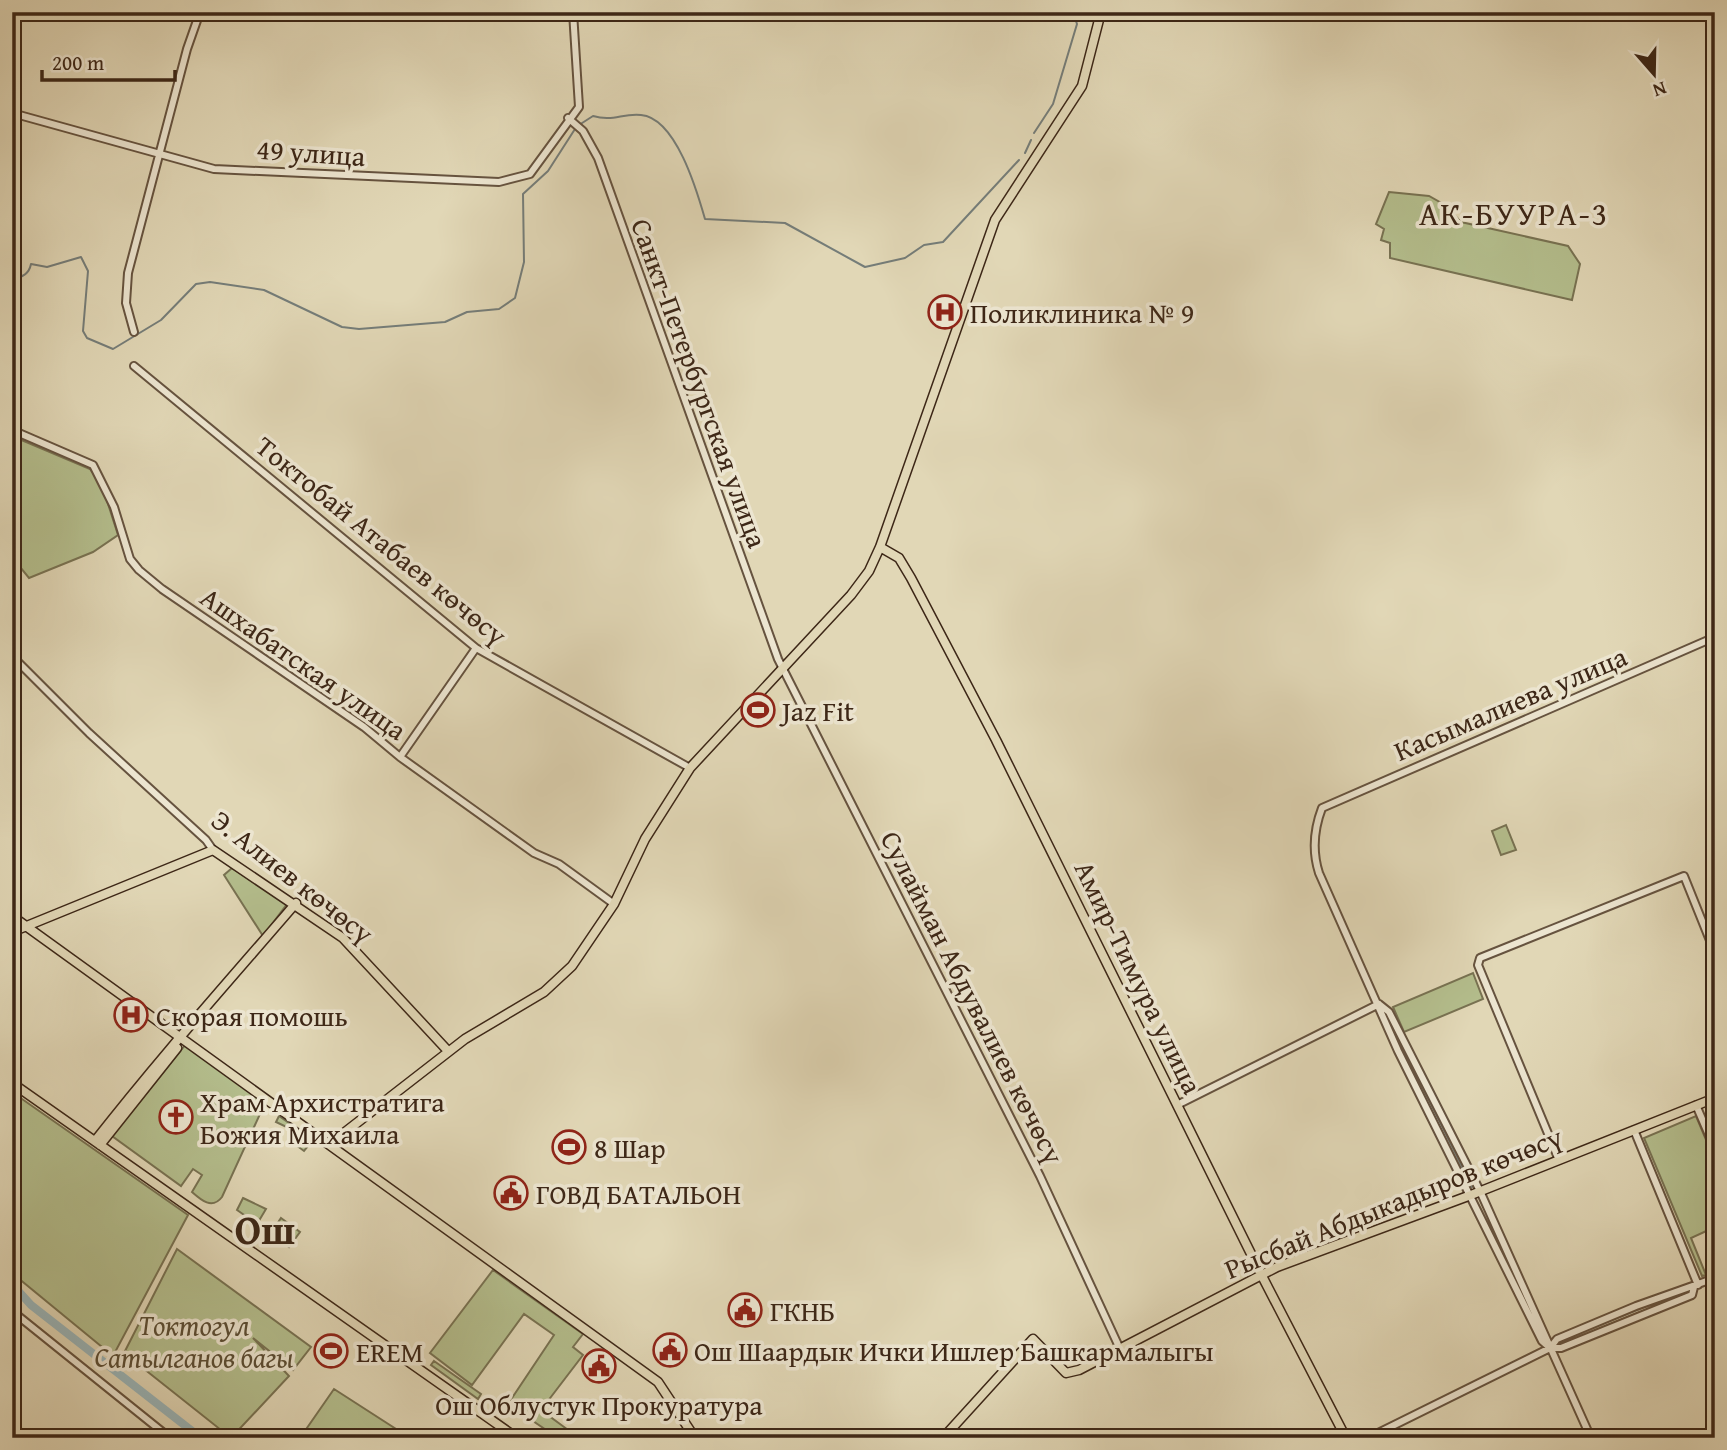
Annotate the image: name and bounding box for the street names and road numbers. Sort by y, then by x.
street label: 49 улица [255,128,367,176]
street label: Санкт-Петербургская улица [621,213,779,554]
street label: Токтобай Атабаев көчөсү [248,426,517,655]
street label: Ашхабатская улица [193,576,416,750]
street label: Касымалиева улица [1387,635,1634,771]
street label: Э. Алиев көчөсү [203,799,383,953]
street label: Сулайман Абдувалиев көчөсү [871,823,1075,1171]
street label: Амир-Тимура улица [1065,853,1214,1101]
street label: Рысбай Абдыкадыров көчөсү [1218,1115,1568,1289]

